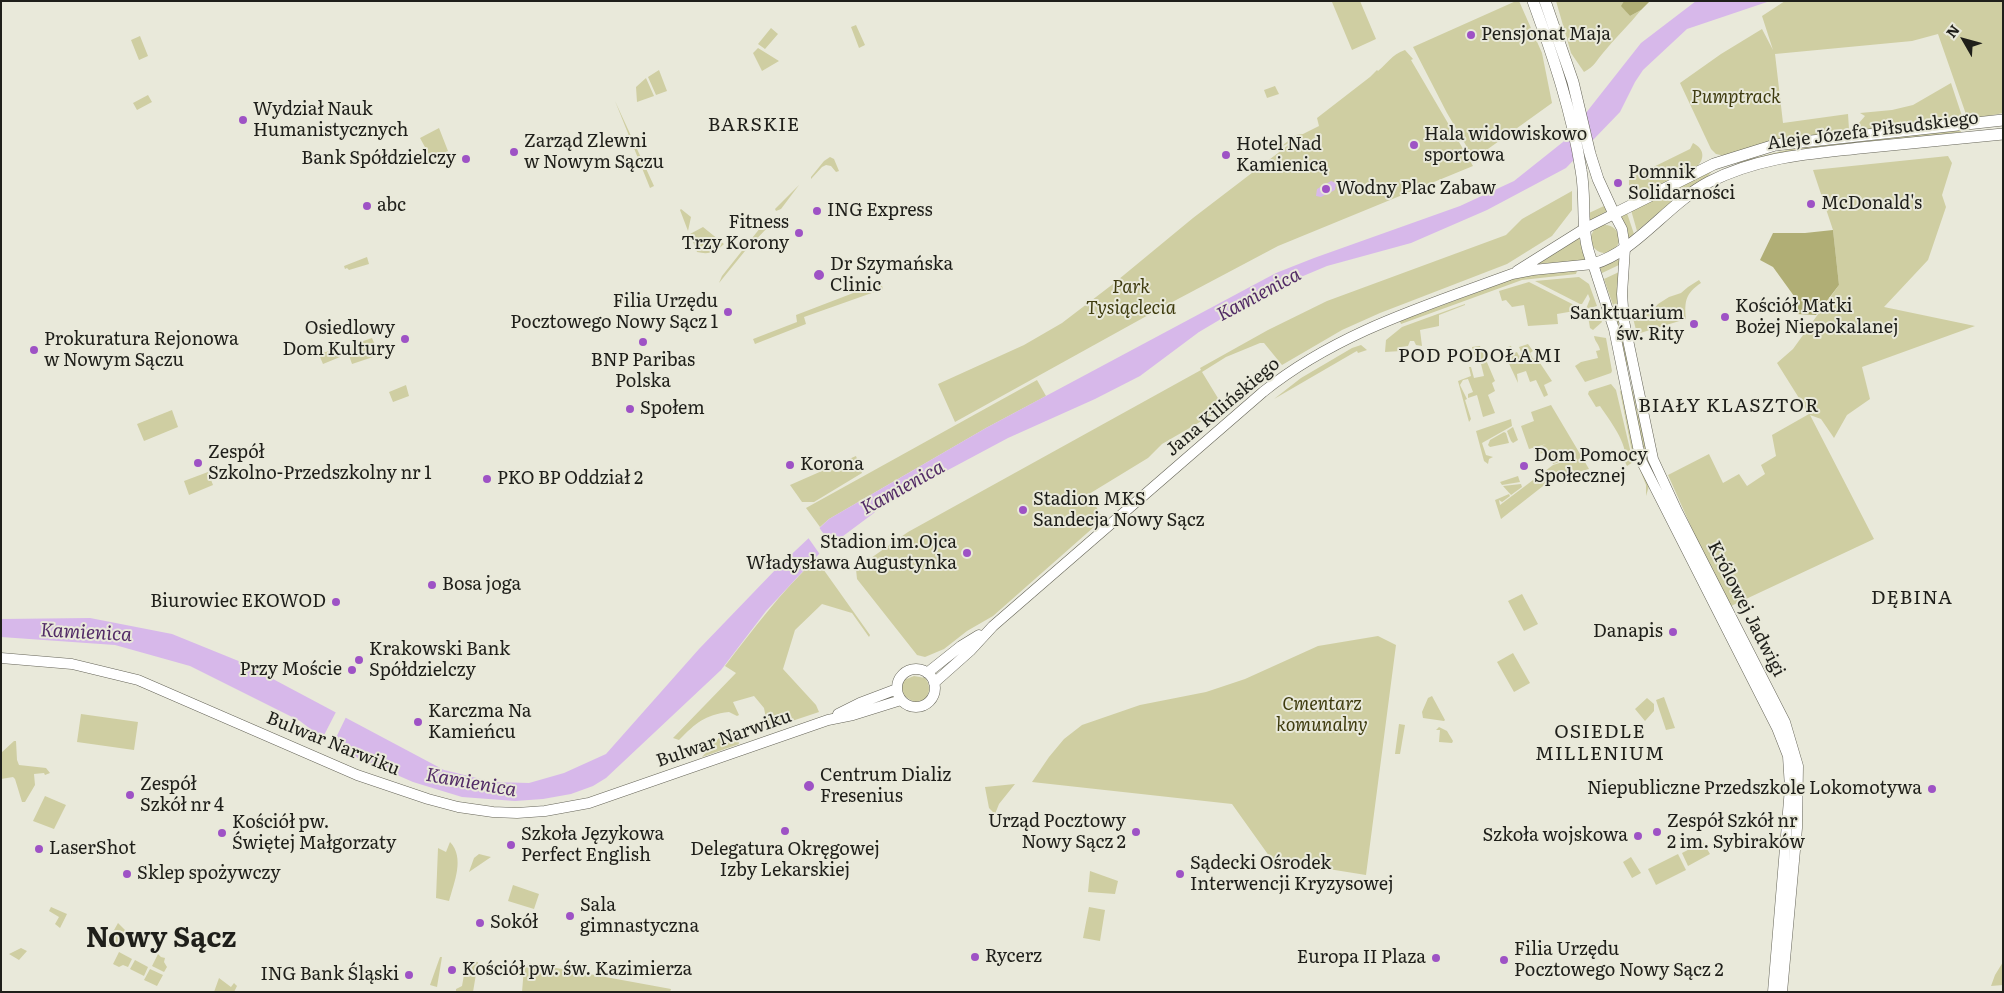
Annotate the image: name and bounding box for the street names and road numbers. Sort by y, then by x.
street label: Aleje Józefa Piłsudskiego [1766,107,1980,155]
street label: Jana Kilińskiego [1162,353,1284,461]
street label: Królowej Jadwigi [1702,538,1790,680]
street label: Bulwar Narwiku [653,706,795,772]
street label: Bulwar Narwiku [263,707,403,781]

